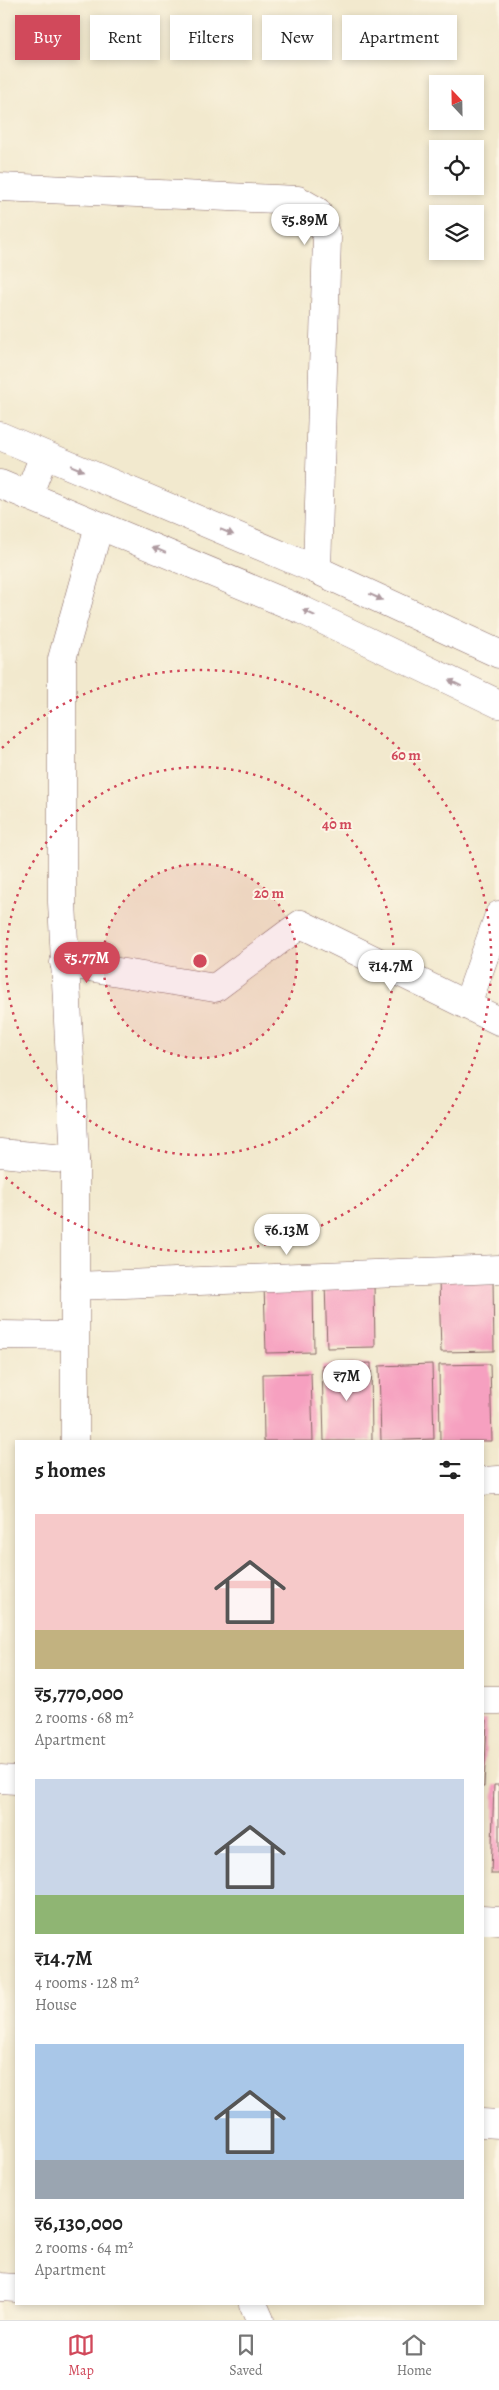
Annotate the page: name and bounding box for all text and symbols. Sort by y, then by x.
chip: Buy [15,15,80,60]
chip: Rent [90,15,160,60]
chip: Filters [170,15,252,60]
chip: New [262,15,332,60]
chip: Apartment [342,15,457,60]
north arrow [429,75,484,130]
map controls [429,75,484,260]
button: locate [429,140,484,195]
pin: ₹5.89M [264,204,346,246]
button: layers [429,205,484,260]
text: ₹5.89M [282,209,328,231]
one-way arrow [70,465,84,473]
one-way arrow [220,528,234,536]
one-way arrow [152,546,166,554]
one-way arrow [369,593,383,601]
one-way arrow [301,609,316,617]
one-way arrow [448,679,462,687]
text: 60 m [391,745,421,765]
text: 40 m [322,814,352,834]
text: 20 m [254,883,284,903]
pin: ₹5.77M [46,942,128,984]
text: ₹5.77M [65,947,109,969]
pin: ₹14.7M [350,950,432,992]
centre of rings [191,952,209,970]
text: ₹14.7M [369,955,413,977]
pin: ₹6.13M [246,1214,328,1256]
text: ₹6.13M [265,1219,309,1241]
pin: ₹7M [323,1360,371,1402]
text: ₹7M [334,1365,360,1387]
text: 5 homes [35,1456,106,1484]
icon: filters [436,1456,464,1484]
icon: home [205,1547,295,1637]
text: ₹5,770,000 [35,1679,123,1707]
text: 2 rooms · 68 m² [35,1707,134,1729]
text: Apartment [35,1729,106,1751]
icon: home [205,1812,295,1902]
text: ₹14.7M [35,1944,93,1972]
text: 4 rooms · 128 m² [35,1972,139,1994]
text: House [35,1994,77,2016]
icon: home [205,2077,295,2167]
text: ₹6,130,000 [35,2209,123,2237]
text: 2 rooms · 64 m² [35,2237,133,2259]
text: Apartment [35,2259,106,2281]
tab: Map [67,2331,95,2380]
tab: Saved [229,2331,263,2380]
tab: Home [397,2331,432,2380]

